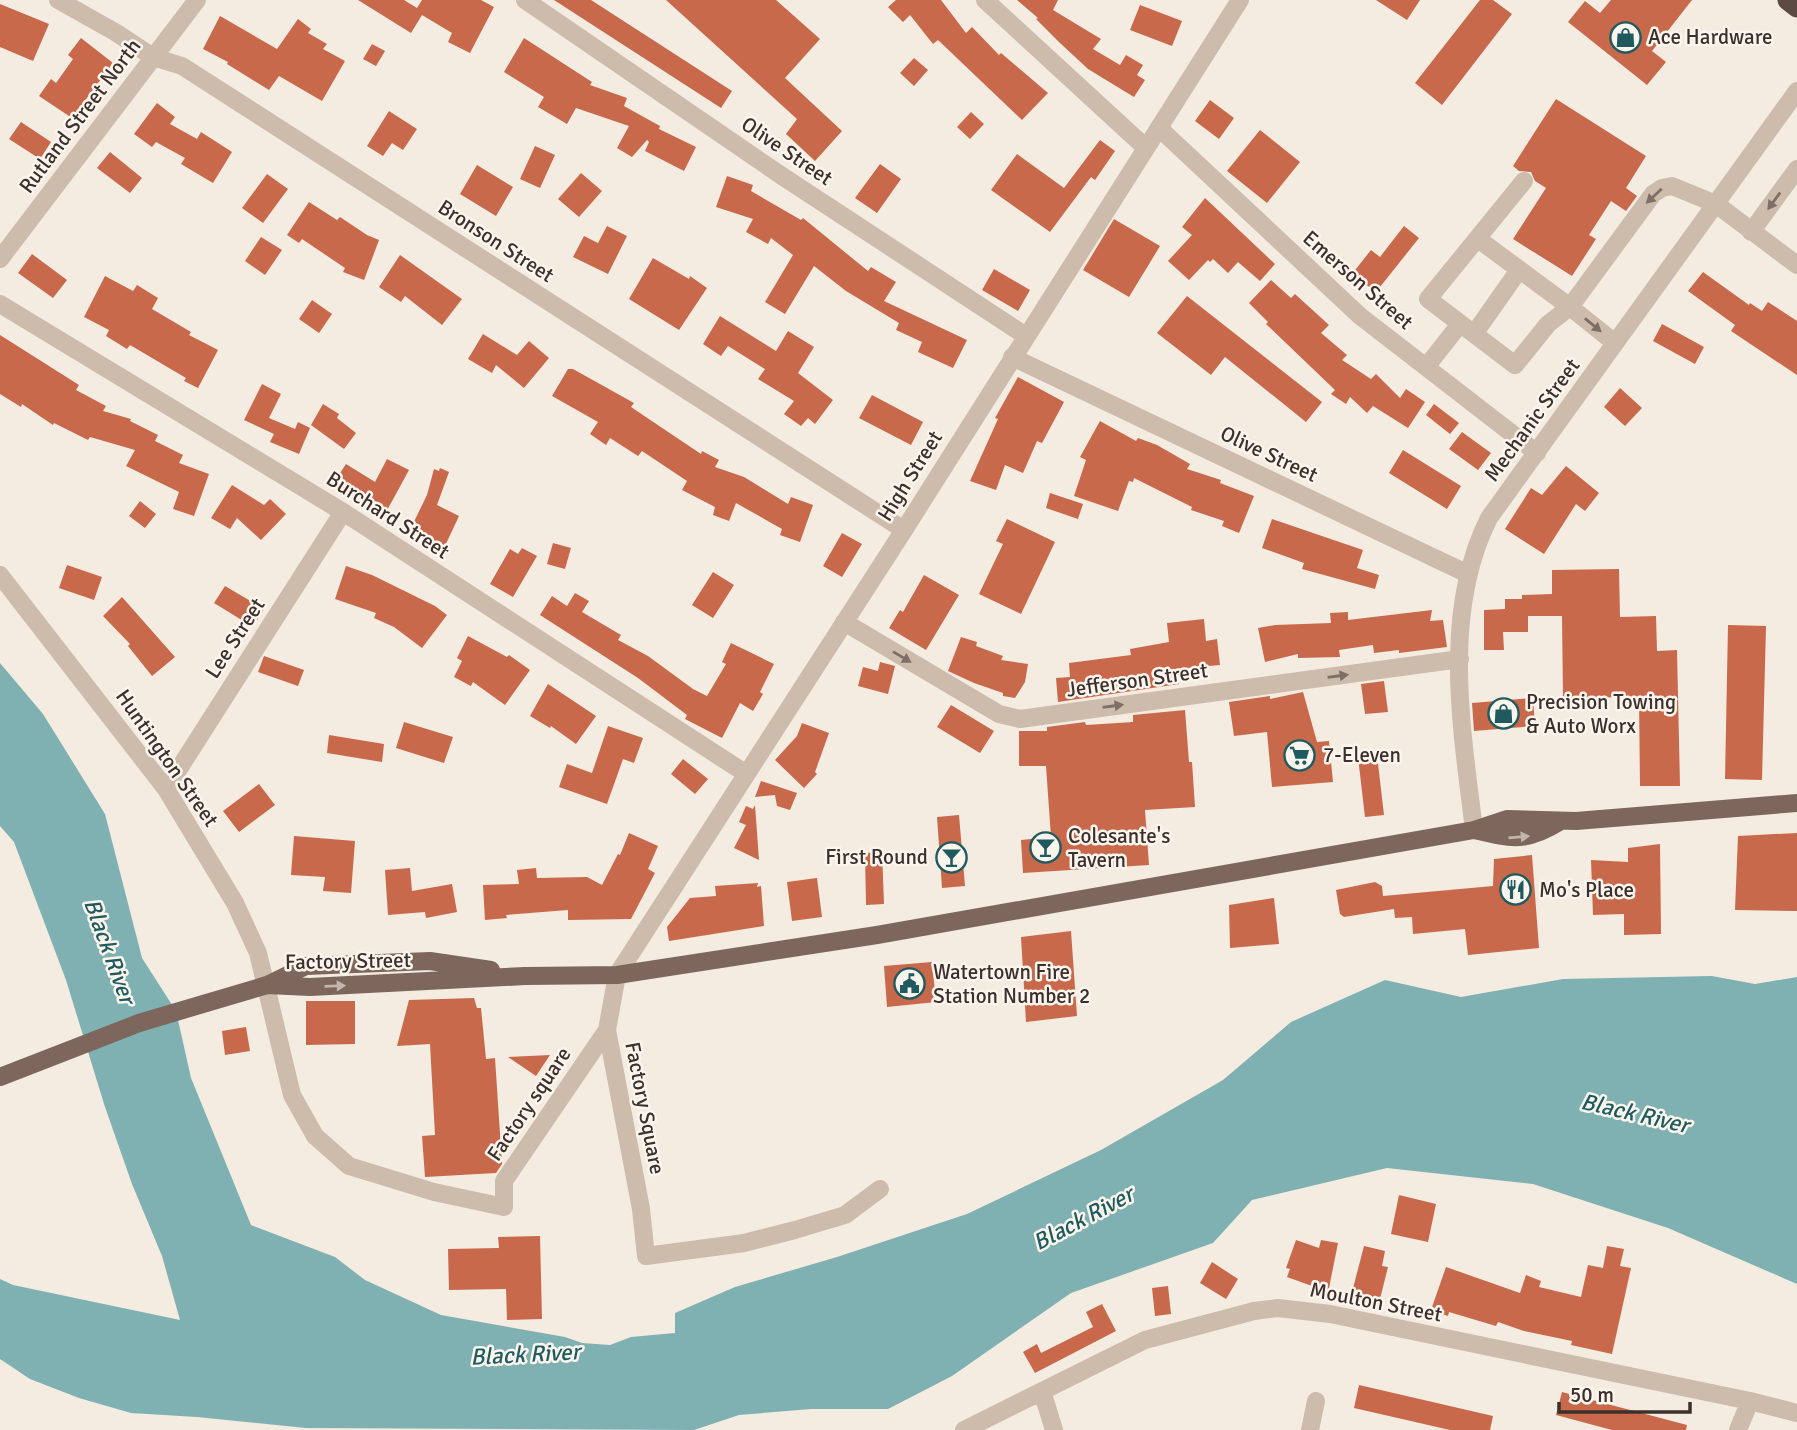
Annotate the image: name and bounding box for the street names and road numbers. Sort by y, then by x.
street label: Rutland Street North [13,34,147,198]
street label: Olive Street [736,111,838,191]
street label: Bronson Street [433,194,559,288]
street label: Emerson Street [1297,225,1419,335]
street label: Mechanic Street [1479,353,1585,487]
street label: Olive Street [1216,420,1322,488]
street label: High Street [872,426,948,526]
street label: Burchard Street [322,466,454,564]
street label: Lee Street [199,593,271,683]
street label: Jefferson Street [1065,657,1209,703]
street label: Huntington Street [110,684,224,832]
street label: Factory Street [285,947,411,975]
street label: Factory Square [619,1040,671,1176]
street label: Factory square [481,1042,577,1166]
street label: Moulton Street [1308,1276,1444,1328]

